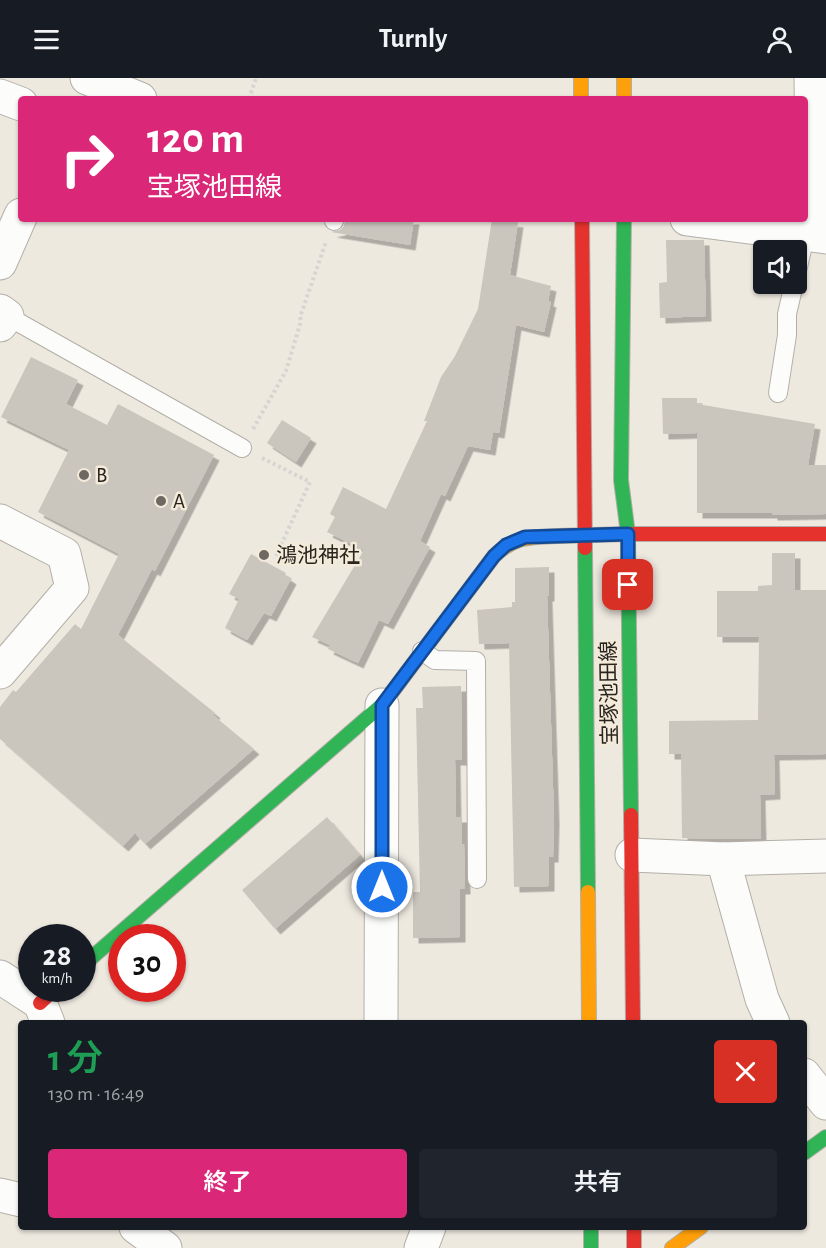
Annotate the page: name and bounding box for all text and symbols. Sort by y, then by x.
icon: menu [30,23,63,56]
icon: person [763,23,796,56]
text: Turnly [379,25,447,52]
text: 120 m [147,118,244,160]
icon: right [48,120,126,198]
text: 宝塚池田線 [147,174,282,201]
map controls [753,240,807,294]
button: sound [753,240,807,294]
place label: B [96,465,107,486]
marker: B [77,468,91,482]
place label: A [173,491,185,512]
marker: A [154,494,168,508]
place label: 鴻池神社 [276,544,360,566]
marker: 鴻池神社 [257,548,271,562]
pin [602,559,653,610]
icon: arrive [611,568,644,601]
street label: 宝塚池田線 [597,640,621,746]
position arrow [350,855,414,919]
speed limit sign: 30 [108,924,186,1002]
text: 28 [43,941,71,971]
text: km/h [42,971,72,986]
button: close [714,1040,777,1103]
text: 1 分 [48,1041,102,1077]
text: 130 m · 16:49 [48,1084,144,1104]
button: 終了 [48,1149,407,1218]
button: 共有 [419,1149,777,1218]

